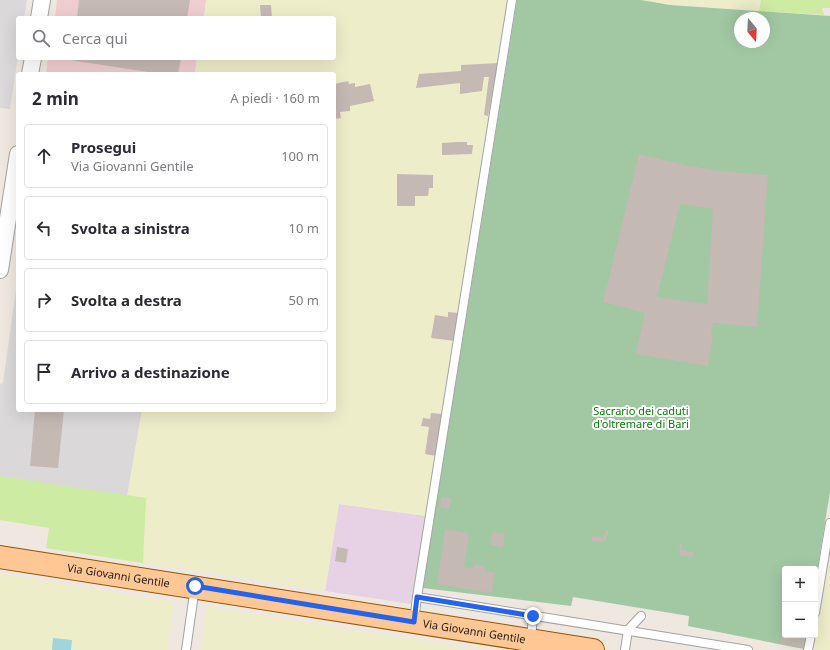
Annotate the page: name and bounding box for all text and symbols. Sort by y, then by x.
north arrow [734,12,770,48]
search box [16,16,336,60]
icon: search [30,27,52,49]
text: Cerca qui [62,28,128,48]
text: 2 min [32,87,79,110]
text: A piedi · 160 m [230,89,320,107]
text: Prosegui [71,137,136,157]
icon: ahead [33,145,55,167]
text: 100 m [281,147,319,165]
text: Via Giovanni Gentile [71,157,194,175]
icon: left [33,217,55,239]
text: Svolta a sinistra [71,218,190,238]
text: 10 m [289,219,319,237]
icon: right [33,289,55,311]
text: Svolta a destra [71,290,182,310]
text: 50 m [289,291,319,309]
icon: arrive [33,361,55,383]
text: Arrivo a destinazione [71,362,230,382]
park label: Sacrario dei caduti d'oltremare di Bari [593,403,689,431]
street label: Via Giovanni Gentile [66,560,171,591]
map controls [782,566,818,638]
button: + [782,566,818,602]
route start [186,577,204,595]
button: − [782,602,818,638]
route end [524,607,542,625]
street label: Via Giovanni Gentile [422,615,527,646]

